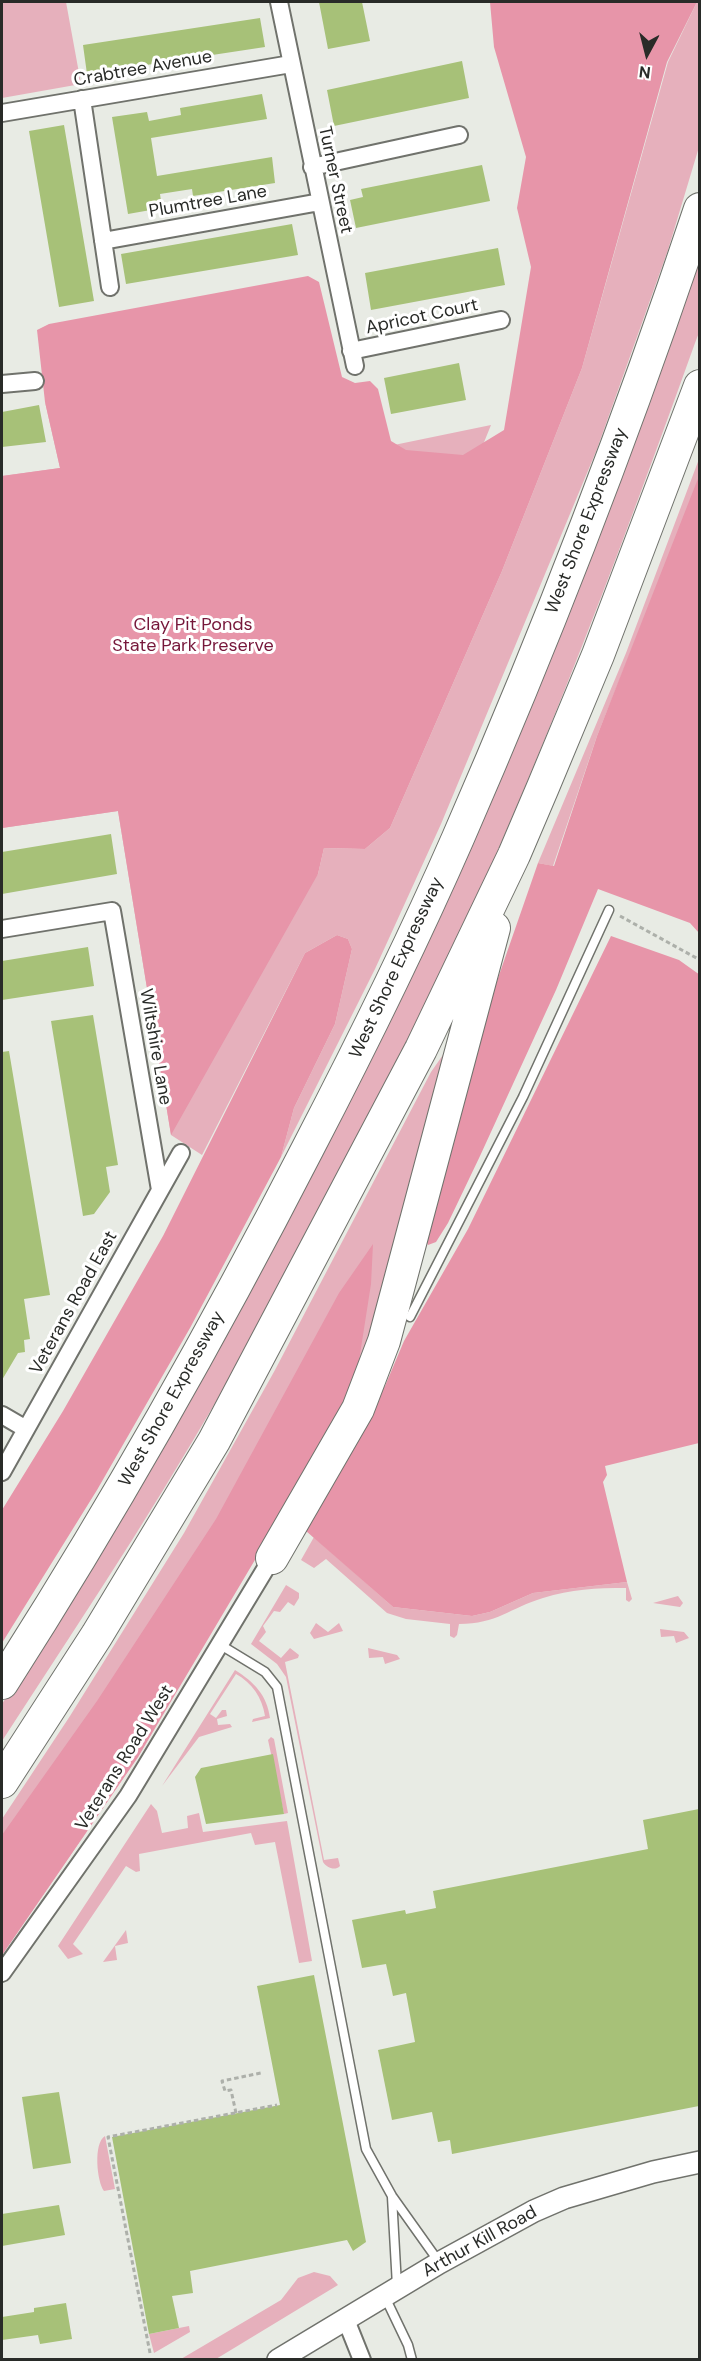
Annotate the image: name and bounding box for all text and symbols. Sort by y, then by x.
north arrow [617,24,677,84]
street label: Crabtree Avenue [72,46,214,92]
text: N [638,61,652,83]
street label: Turner Street [313,124,357,236]
street label: Plumtree Lane [147,181,269,223]
street label: Apricot Court [364,295,480,339]
street label: West Shore Expressway [542,425,632,617]
park label: Clay Pit Ponds State Park Preserve [112,614,274,656]
street label: West Shore Expressway [345,874,449,1062]
street label: Wiltshire Lane [134,987,176,1107]
street label: Veterans Road East [26,1227,122,1379]
street label: West Shore Expressway [115,1307,229,1491]
street label: Veterans Road West [71,1681,179,1835]
street label: Arthur Kill Road [419,2202,541,2282]

